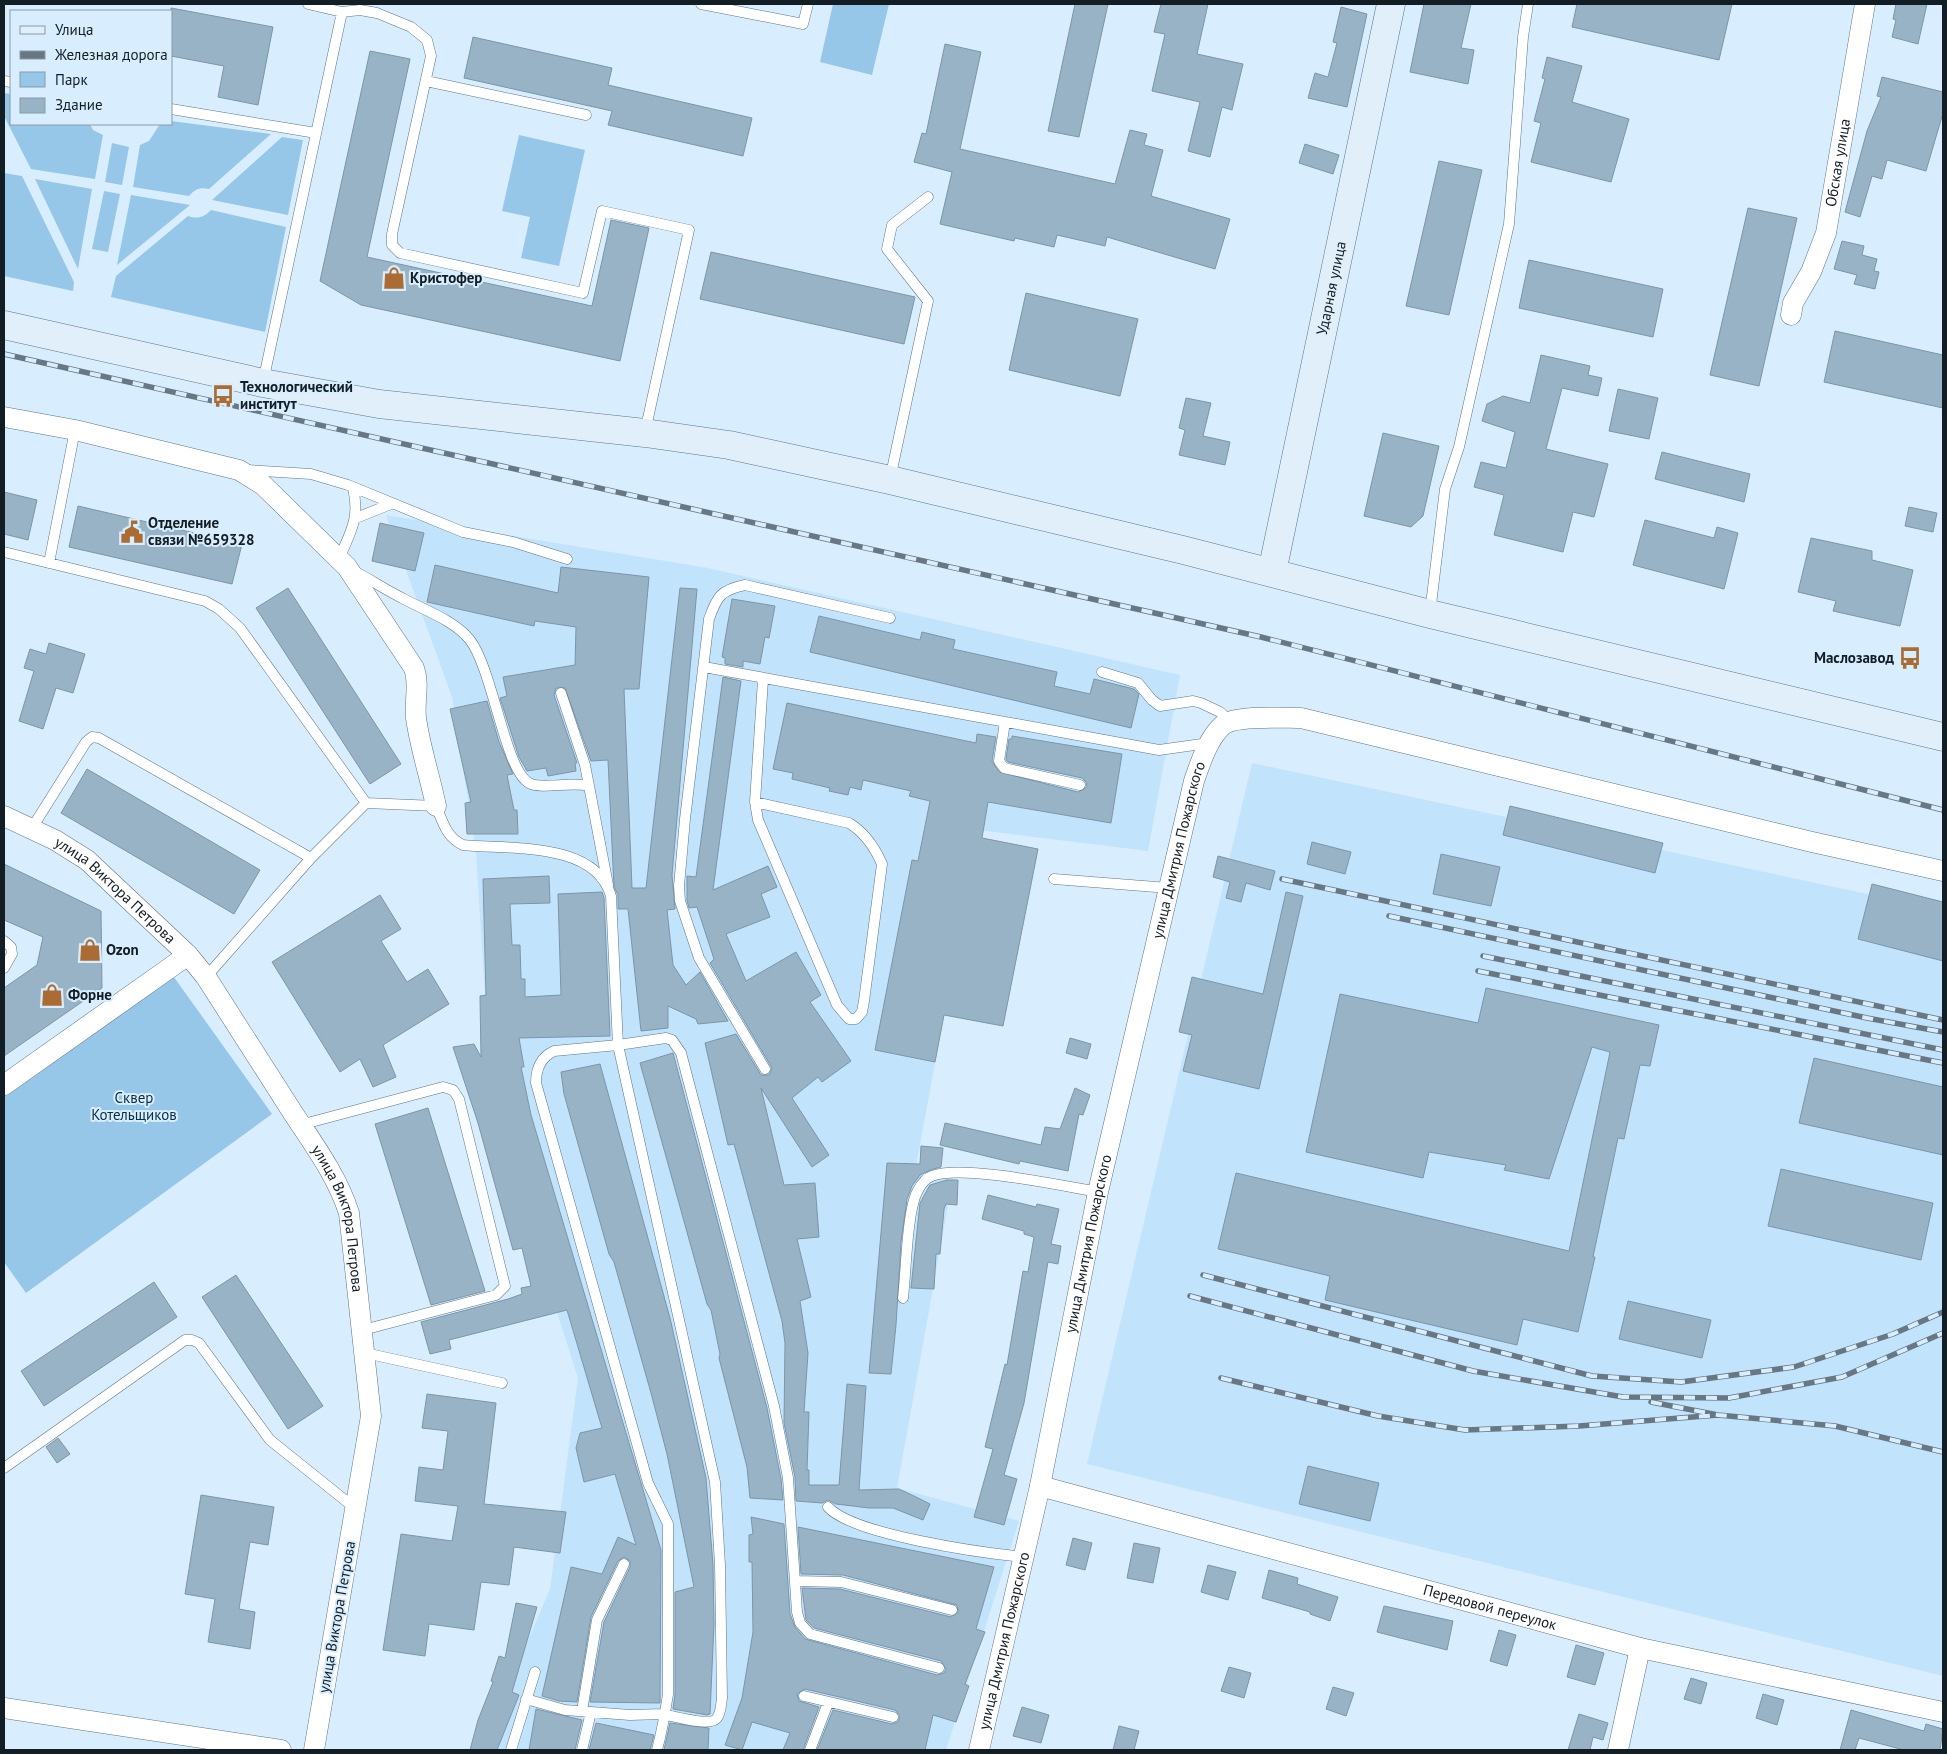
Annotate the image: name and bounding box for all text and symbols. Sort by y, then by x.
legend [10,10,172,125]
text: Улица [55,20,93,39]
text: Железная дорога [54,45,168,64]
text: Парк [55,70,88,89]
text: Здание [55,95,103,114]
street label: Обская улица [1821,117,1854,208]
street label: Ударная улица [1312,239,1350,337]
shop icon: Кристофер [381,265,407,291]
place label: Кристофер [410,268,482,287]
place label: Технологический институт [240,377,353,413]
bus stop icon: Технологический институт [210,383,236,409]
place label: Отделение связи №659328 [148,513,255,549]
public building icon: Отделение связи №659328 [119,519,145,545]
bus stop icon: Маслозавод [1897,645,1923,671]
place label: Маслозавод [1814,648,1894,667]
street label: улица Дмитрия Пожарского [1148,759,1209,940]
street label: улица Виктора Петрова [51,832,180,947]
shop icon: Ozon [77,937,103,963]
place label: Ozon [106,940,139,959]
shop icon: Форне [39,982,65,1008]
place label: Форне [68,985,112,1004]
park label: Сквер Котельщиков [91,1088,177,1124]
street label: улица Виктора Петрова [308,1141,368,1293]
street label: улица Дмитрия Пожарского [1060,1152,1115,1335]
street label: улица Виктора Петрова [314,1539,359,1694]
street label: улица Дмитрия Пожарского [974,1550,1033,1731]
street label: Передовой переулок [1421,1580,1560,1634]

